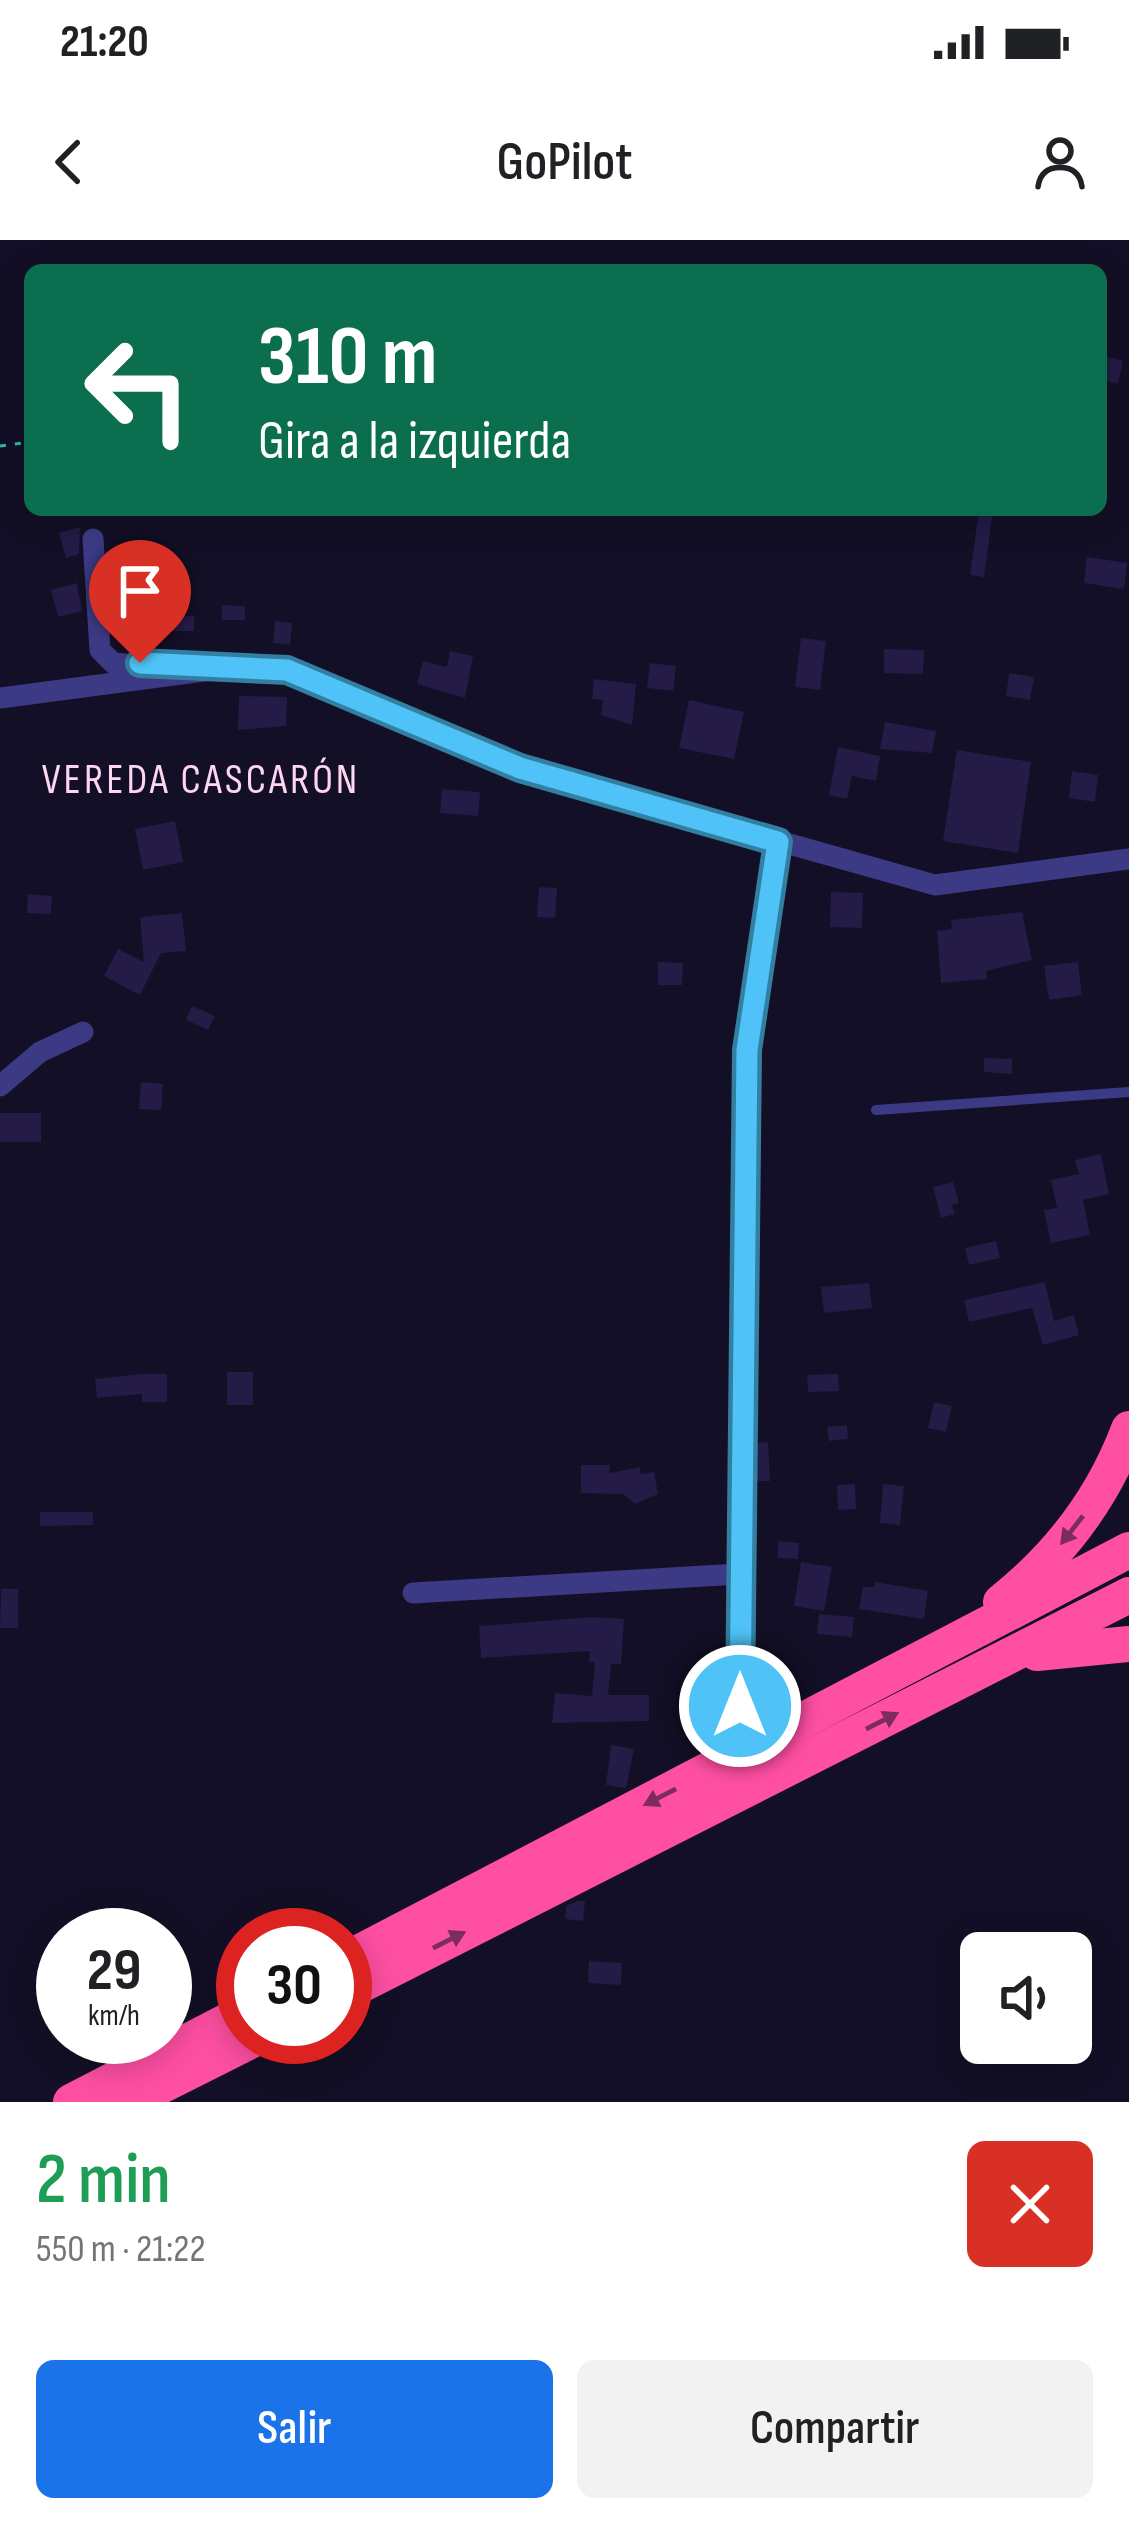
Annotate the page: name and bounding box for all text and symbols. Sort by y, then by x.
text: 21:20 [60,15,149,70]
icon: back [36,129,102,195]
icon: person [1027,129,1093,195]
text: GoPilot [496,130,633,195]
text: 310 m [258,307,437,408]
icon: left [60,312,216,468]
text: Gira a la izquierda [258,409,571,474]
pin [89,540,191,663]
icon: arrive [107,558,173,624]
district label: VEREDA CASCARÓN [42,755,360,806]
one-way arrow [1060,1515,1085,1546]
position arrow [677,1643,803,1769]
one-way arrow [865,1712,900,1732]
one-way arrow [643,1787,678,1807]
speed limit sign: 30 [216,1908,372,2064]
one-way arrow [432,1930,467,1950]
map controls [960,1932,1092,2064]
button: sound [960,1932,1092,2064]
text: 29 [87,1935,141,2007]
text: km/h [88,1998,140,2034]
text: 2 min [36,2137,171,2224]
button: close [967,2141,1093,2267]
text: 550 m · 21:22 [36,2226,205,2273]
button: Salir [36,2360,553,2498]
button: Compartir [577,2360,1093,2498]

